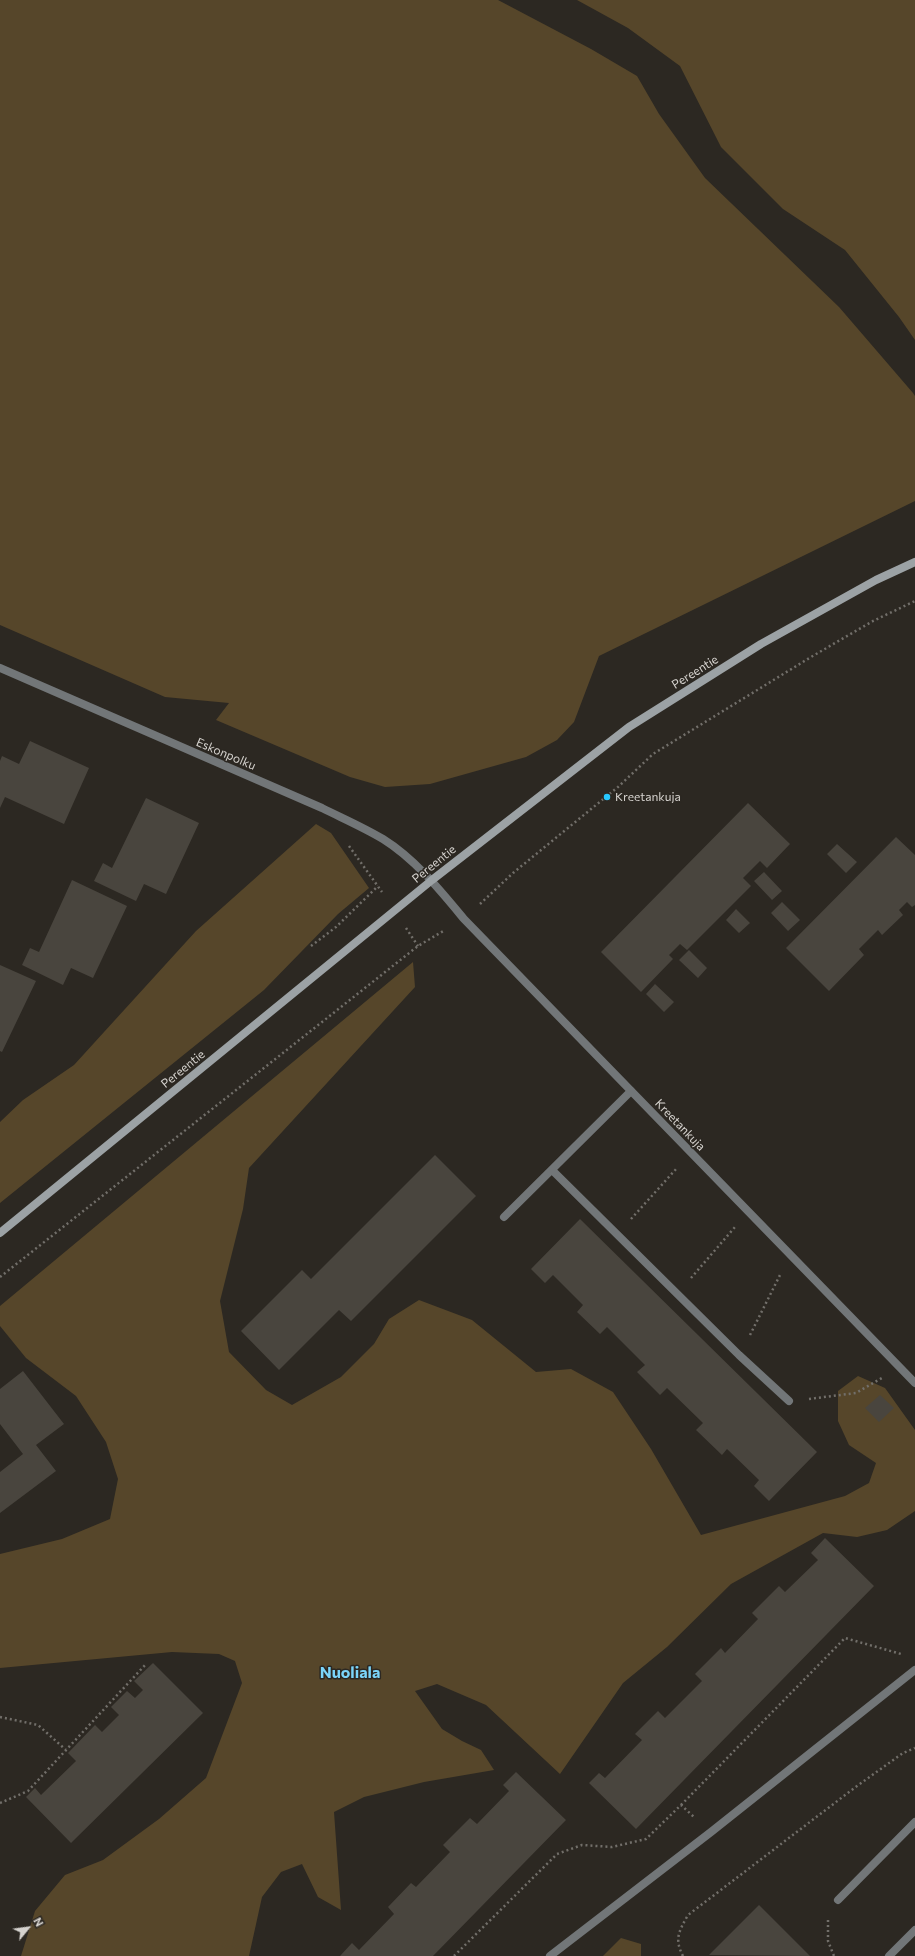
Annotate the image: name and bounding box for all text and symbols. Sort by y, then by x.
street label: Pereentie [669,652,721,692]
street label: Eskonpolku [194,735,258,773]
place label: Kreetankuja [615,790,681,804]
marker: Kreetankuja [602,792,612,802]
street label: Pereentie [409,842,459,886]
street label: Pereentie [158,1047,208,1091]
street label: Kreetankuja [652,1096,708,1154]
district label: Nuoliala [320,1663,380,1683]
north arrow [8,1908,48,1948]
text: N [31,1915,47,1929]

